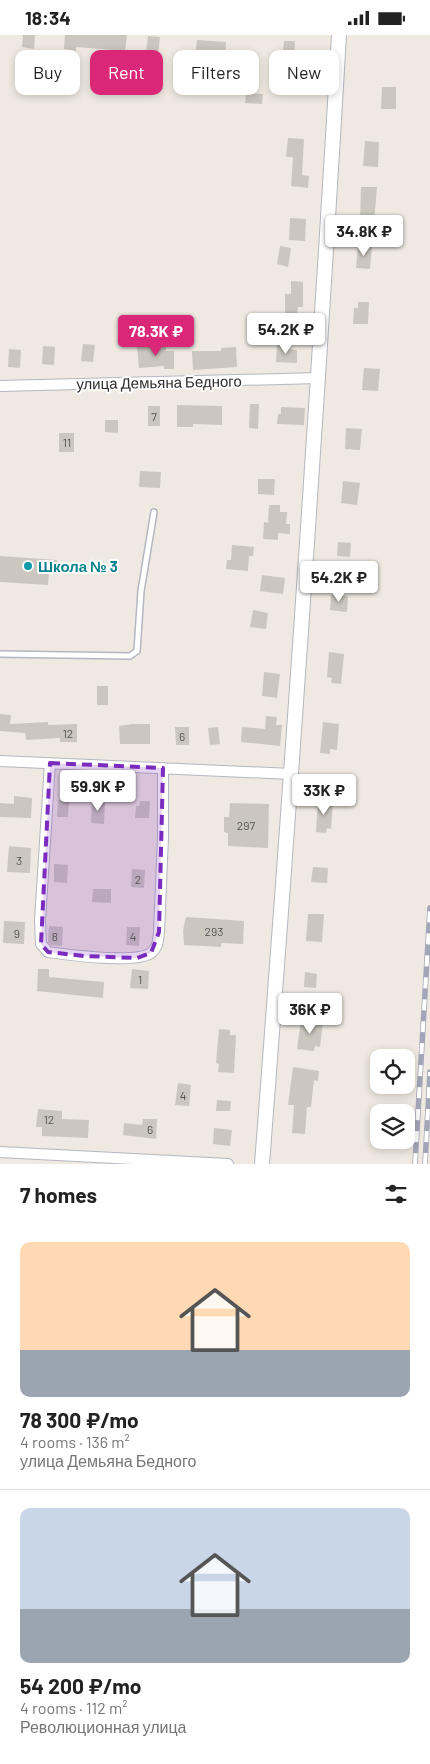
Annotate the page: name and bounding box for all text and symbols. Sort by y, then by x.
text: 18:34 [25,6,71,29]
chip: Buy [15,50,80,95]
chip: Rent [90,50,163,95]
chip: Filters [173,50,259,95]
chip: New [269,50,339,95]
pin: 34.8K ₽ [318,215,410,257]
text: 34.8K ₽ [336,221,392,240]
pin: 54.2K ₽ [240,313,332,355]
pin: 78.3K ₽ [110,315,202,357]
text: 54.2K ₽ [258,319,314,338]
text: 78.3K ₽ [129,321,183,340]
street label: улица Демьяна Бедного [76,372,242,392]
house number: 7 [151,409,157,423]
house number: 11 [63,435,71,449]
place label: Школа № 3 [38,557,118,575]
marker: Школа № 3 [22,560,34,572]
pin: 54.2K ₽ [293,561,385,603]
text: 54.2K ₽ [311,567,367,586]
house number: 12 [63,726,73,740]
house number: 6 [179,729,185,743]
pin: 59.9K ₽ [52,769,144,812]
pin: 33K ₽ [289,773,359,816]
text: 59.9K ₽ [71,776,125,795]
text: 33K ₽ [303,780,345,799]
house number: 297 [237,818,255,832]
house number: 3 [16,853,22,867]
house number: 2 [135,872,141,886]
house number: 293 [205,924,223,938]
house number: 9 [14,926,20,940]
house number: 8 [52,929,58,943]
house number: 4 [130,929,136,943]
house number: 1 [138,972,142,986]
pin: 36K ₽ [275,993,345,1035]
text: 36K ₽ [289,999,331,1018]
map controls [370,1049,415,1149]
button: locate [370,1049,415,1094]
house number: 4 [180,1088,186,1102]
button: layers [370,1104,415,1149]
house number: 12 [44,1112,54,1126]
house number: 6 [147,1122,153,1136]
icon: filters [382,1180,410,1208]
text: 7 homes [20,1182,97,1207]
icon: home [170,1275,260,1365]
text: 78 300 ₽/mo [20,1407,139,1432]
text: 4 rooms · 136 m² [20,1432,130,1451]
text: улица Демьяна Бедного [20,1451,196,1470]
icon: home [170,1540,260,1630]
text: 54 200 ₽/mo [20,1673,141,1698]
text: 4 rooms · 112 m² [20,1698,127,1717]
text: Революционная улица [20,1717,187,1736]

